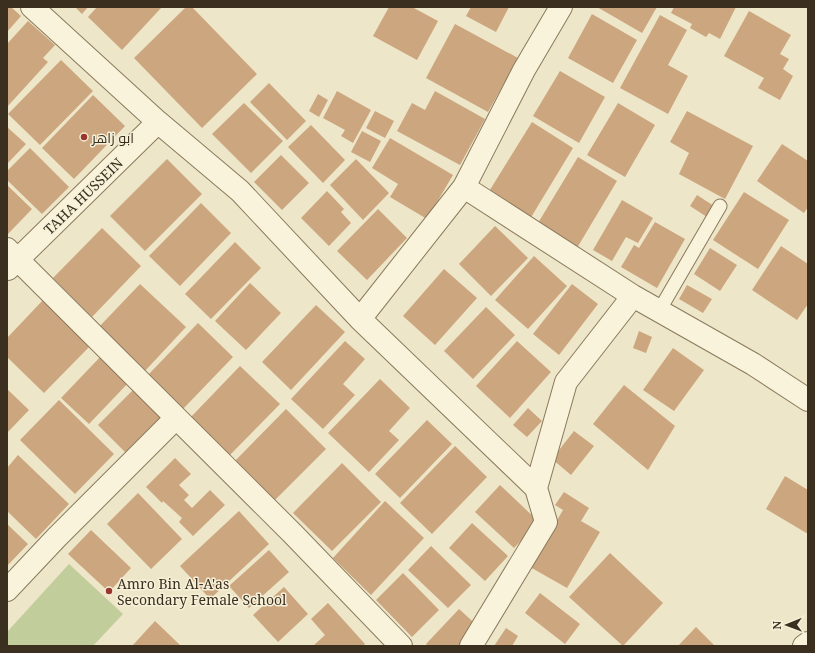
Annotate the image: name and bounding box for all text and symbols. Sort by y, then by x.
place label: ابو زاهر [91,128,134,147]
marker: ابو زاهر [79,132,89,142]
street label: TAHA HUSSEIN [39,153,127,239]
place label: Amro Bin Al-A'as Secondary Female School [117,574,287,609]
marker: Amro Bin Al-A'as Secondary Female School [104,586,114,596]
north arrow [767,605,807,645]
text: N [769,620,784,630]

